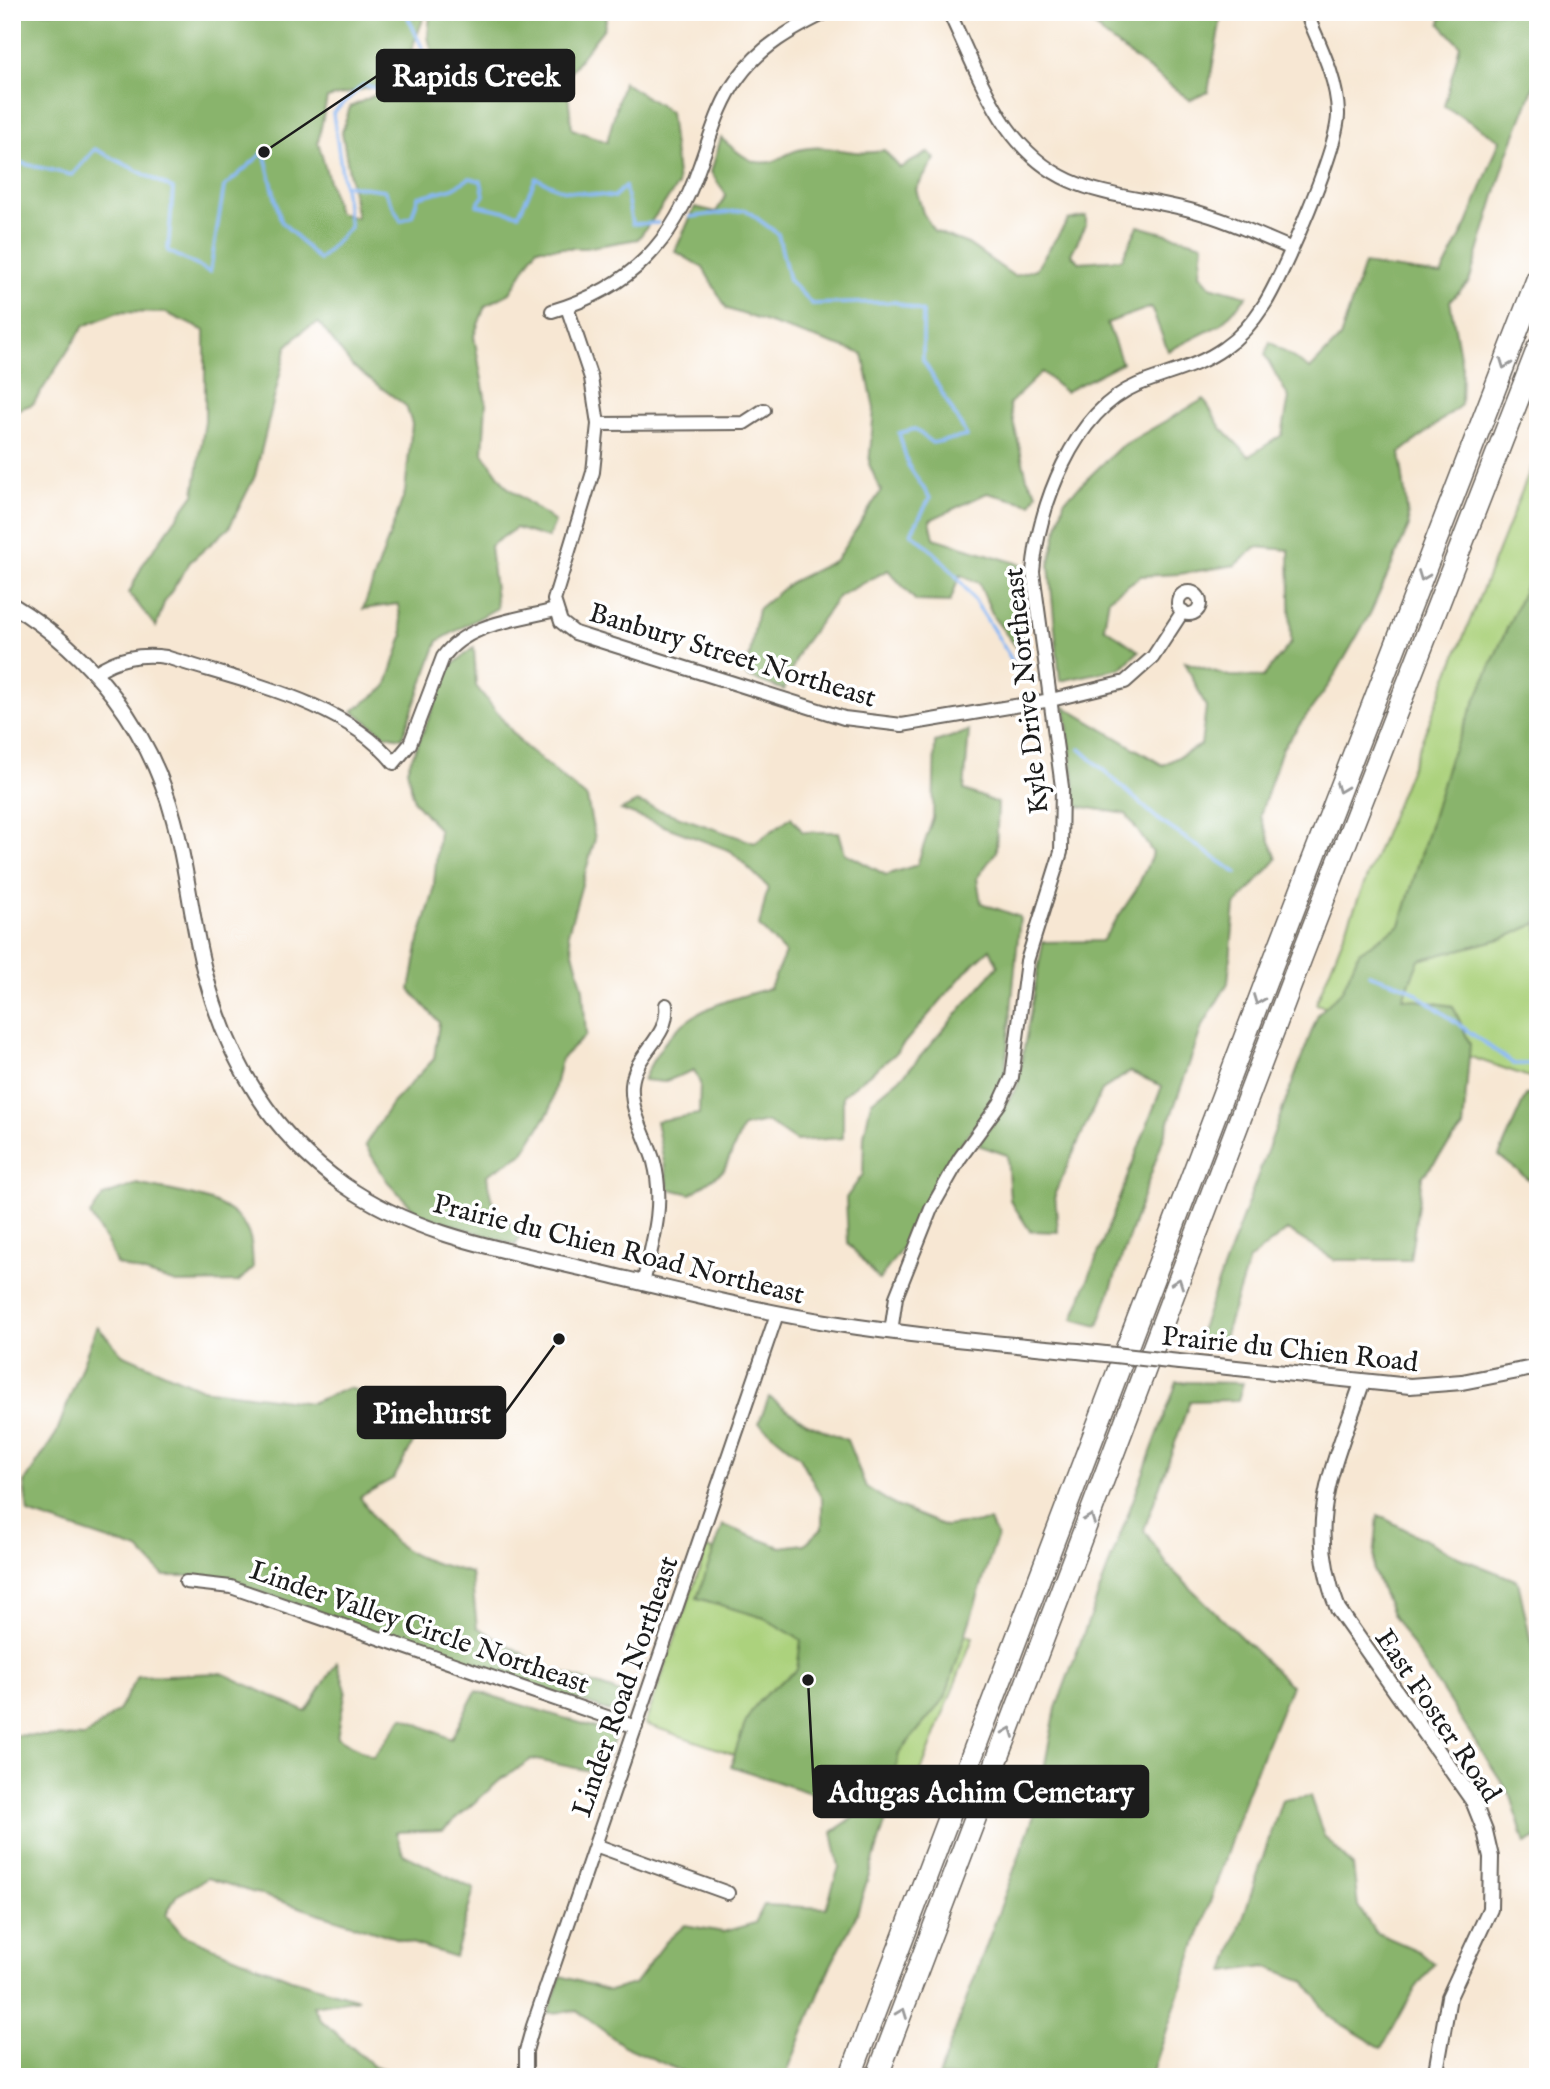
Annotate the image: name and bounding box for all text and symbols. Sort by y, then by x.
callout: Rapids Creek [377,50,574,101]
text: Rapids Creek [392,59,561,97]
one-way arrow [1499,357,1513,369]
street label: Kyle Drive Northeast [997,566,1058,816]
one-way arrow [1418,570,1432,582]
street label: Banbury Street Northeast [585,596,880,717]
one-way arrow [1336,782,1350,794]
one-way arrow [1253,994,1267,1006]
street label: Prairie du Chien Road Northeast [429,1187,808,1314]
one-way arrow [1170,1277,1184,1289]
street label: Prairie du Chien Road [1160,1320,1420,1381]
callout: Pinehurst [358,1387,505,1438]
text: Pinehurst [373,1396,492,1434]
one-way arrow [1082,1514,1096,1526]
street label: Linder Road Northeast [565,1551,688,1822]
street label: Linder Valley Circle Northeast [245,1554,594,1703]
street label: East Foster Road [1366,1623,1508,1810]
one-way arrow [1001,1726,1015,1738]
callout: Adugas Achim Cemetary [814,1766,1148,1817]
text: Adugas Achim Cemetary [827,1775,1135,1813]
one-way arrow [893,2008,907,2020]

